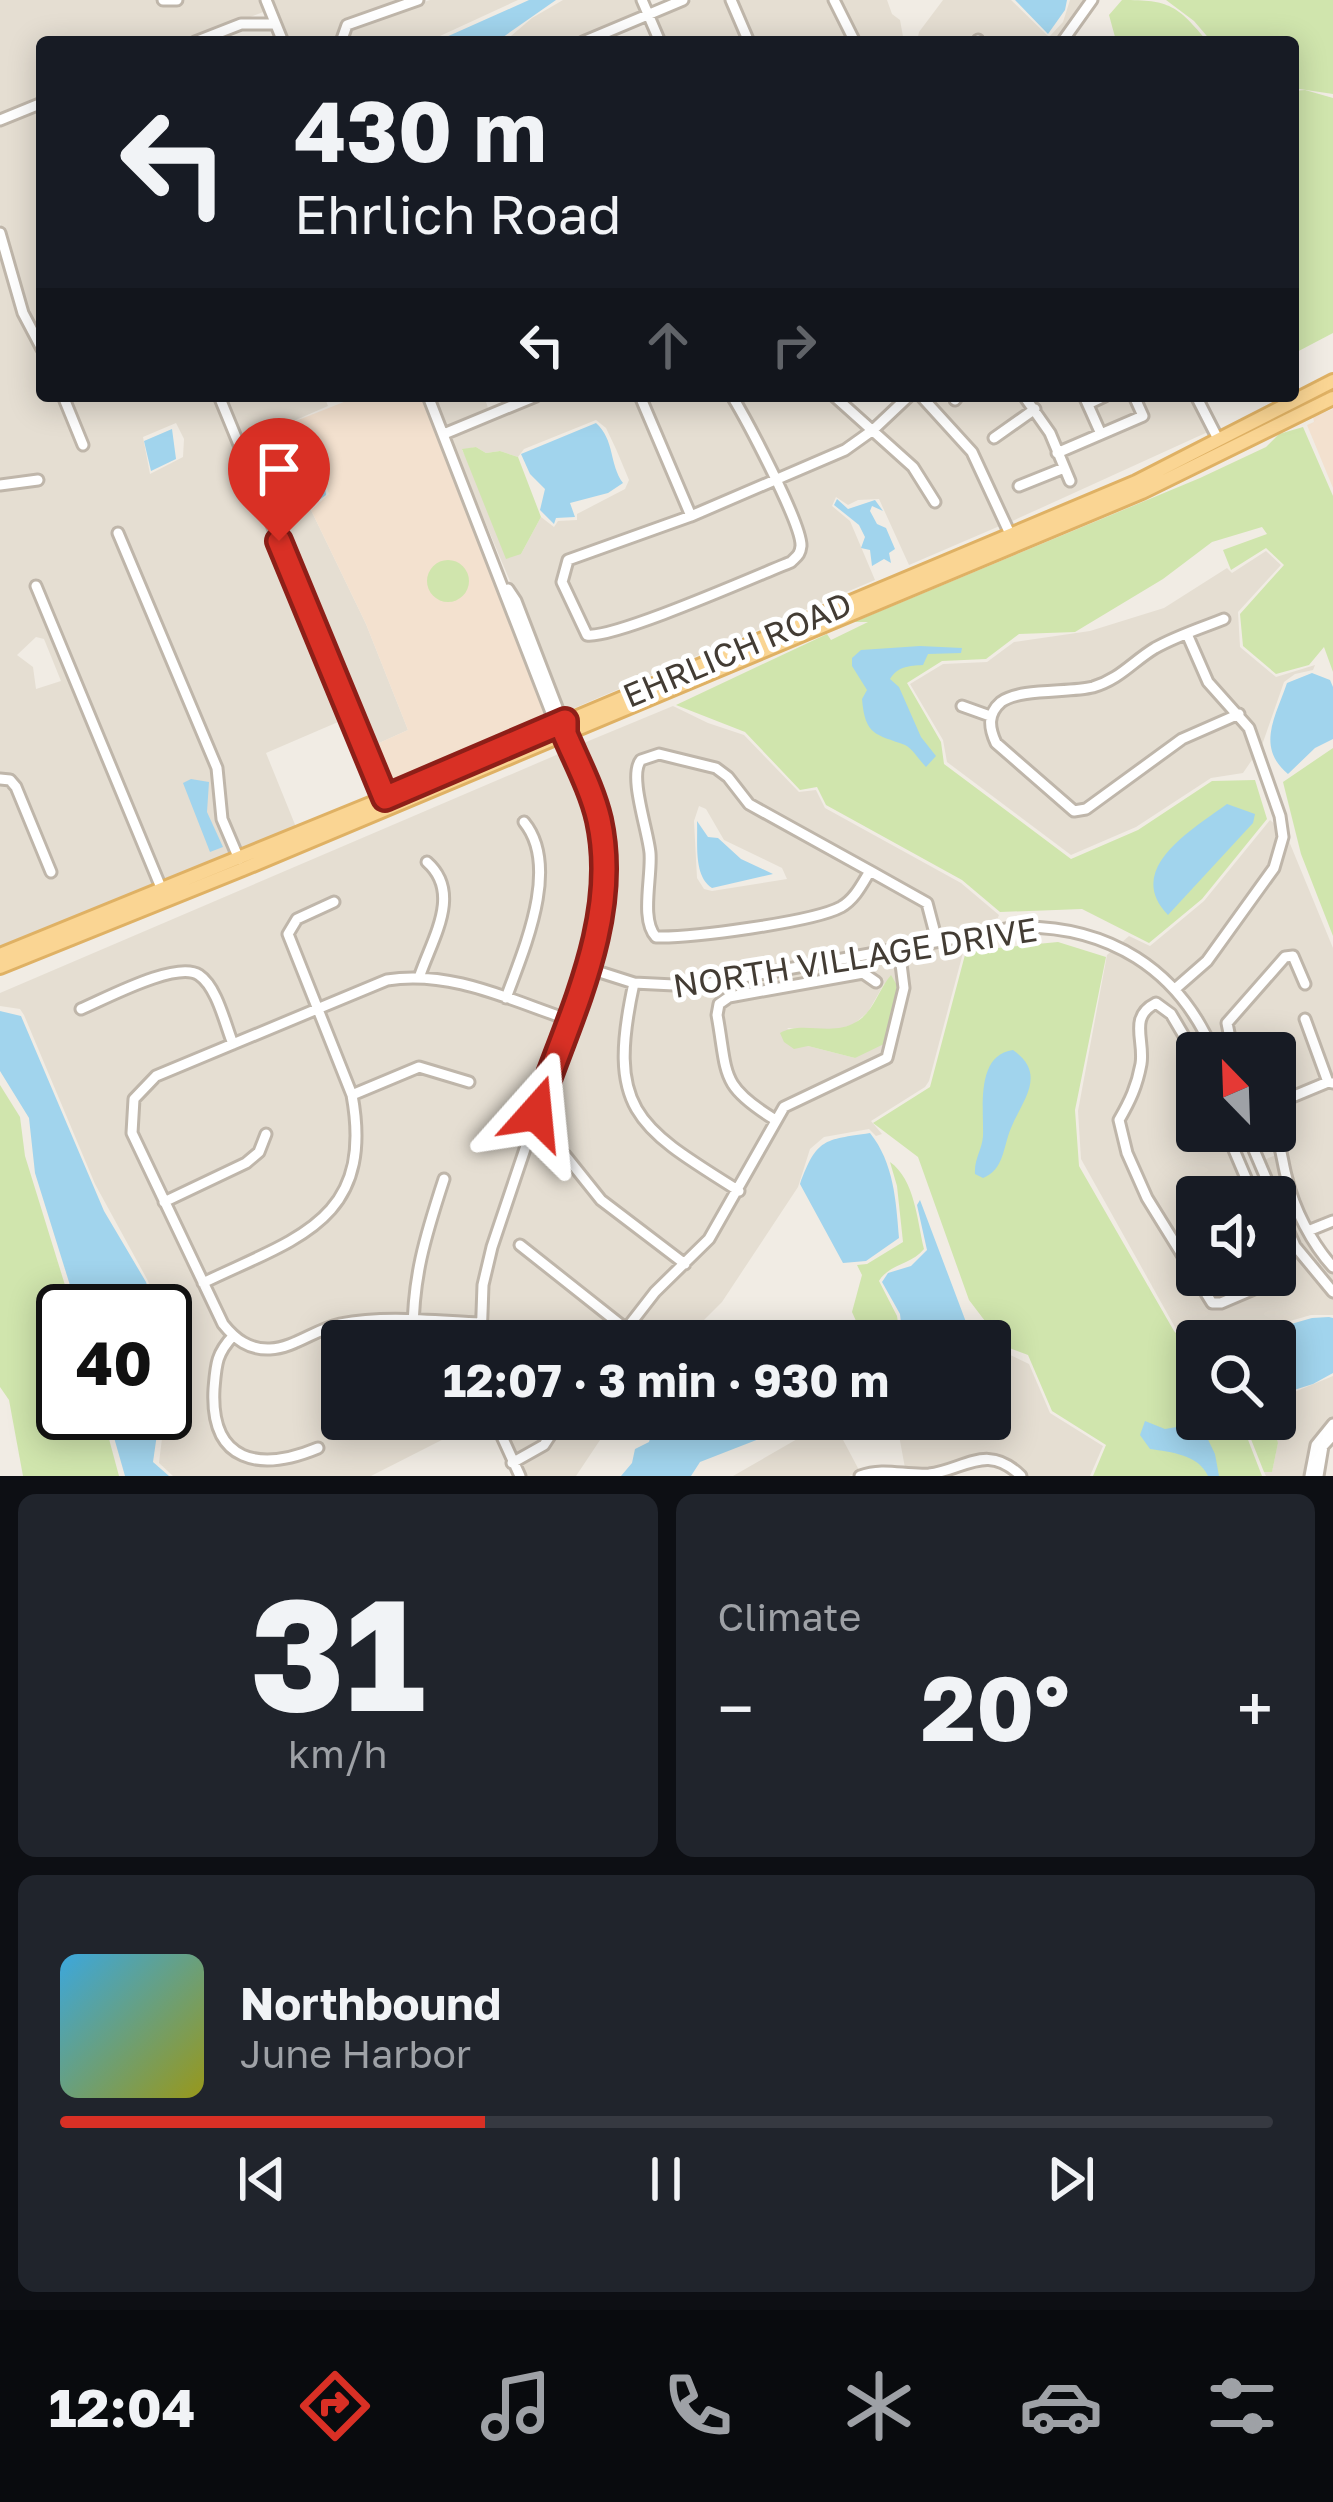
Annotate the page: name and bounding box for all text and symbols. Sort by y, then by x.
text: 430 m [294,80,547,180]
icon: left [96,84,252,240]
text: Ehrlich Road [294,181,621,246]
icon: left [509,312,575,378]
icon: ahead [635,312,701,378]
icon: right [761,312,827,378]
pin [228,418,330,541]
icon: arrive [246,436,312,502]
street label: EHRLICH ROAD [617,583,857,715]
street label: NORTH VILLAGE DRIVE [670,909,1040,1005]
north arrow [1176,1032,1296,1152]
map controls [1176,1032,1296,1440]
position arrow [473,1050,599,1176]
button: sound [1176,1176,1296,1296]
speed limit sign: 40 [36,1284,192,1440]
button: search [1176,1320,1296,1440]
text: 12:07 · 3 min · 930 m [443,1353,889,1407]
text: 31 [250,1558,426,1745]
text: Climate [718,1593,861,1640]
text: 20° [921,1653,1070,1761]
text: − [718,1668,754,1748]
text: + [1237,1668,1273,1748]
text: km/h [288,1730,387,1777]
text: Northbound [240,1976,501,2030]
text: June Harbor [240,2030,471,2077]
icon: previous [229,2146,295,2212]
icon: pause [633,2146,699,2212]
icon: next [1038,2146,1104,2212]
icon: directions [293,2364,377,2448]
icon: music [474,2364,558,2448]
icon: phone [656,2364,740,2448]
icon: climate [837,2364,921,2448]
icon: car [1019,2364,1103,2448]
icon: filters [1200,2364,1284,2448]
text: 12:04 [49,2374,196,2439]

